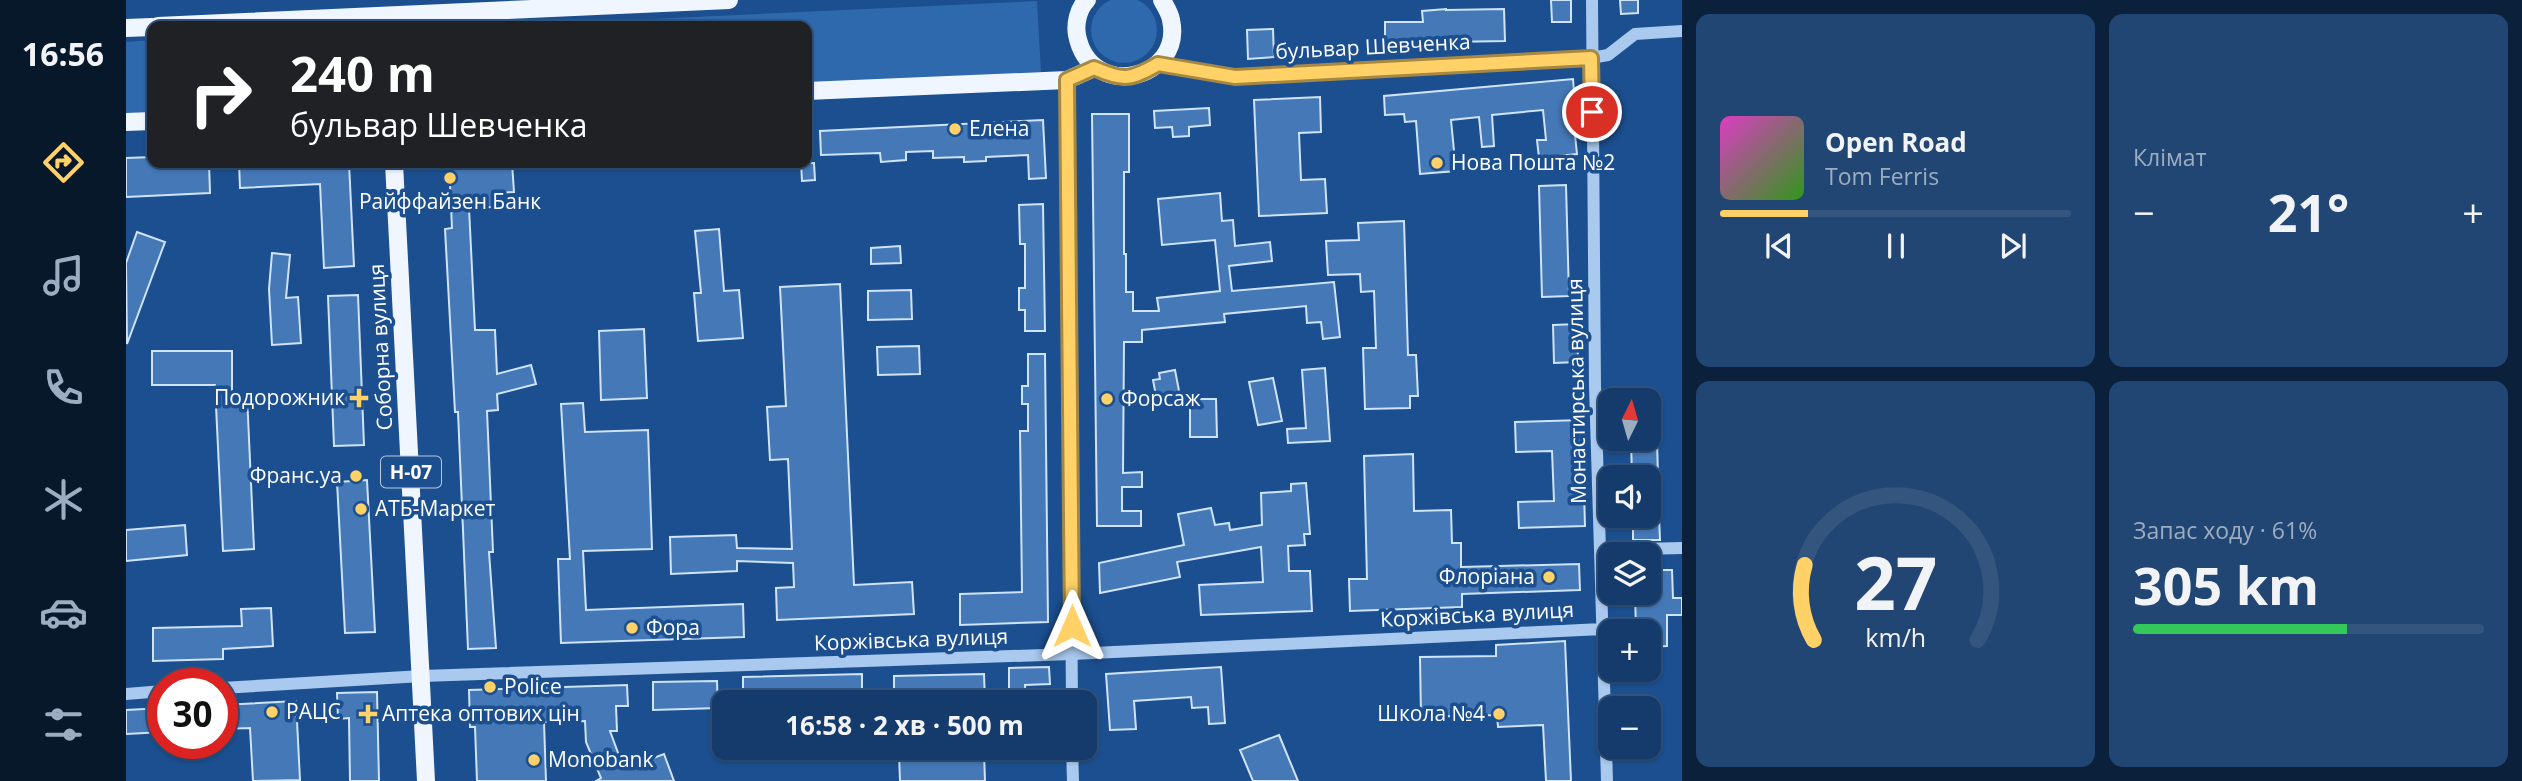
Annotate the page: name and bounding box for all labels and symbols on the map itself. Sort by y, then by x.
street label: бульвар Шевченка [1275,27,1471,65]
pin [1562,82,1622,142]
place label: Елена [969,114,1029,142]
marker: Елена [947,121,963,137]
place label: Нова Пошта №2 [1451,148,1615,176]
marker: Нова Пошта №2 [1429,155,1445,171]
marker: Райффайзен Банк [442,170,458,186]
place label: Райффайзен Банк [359,187,541,215]
street label: Соборна вулиця [362,263,398,431]
street label: Монастирська вулиця [1560,278,1592,504]
place label: Подорожник [214,383,345,411]
place label: Форсаж [1121,384,1201,412]
north arrow [1598,388,1661,452]
marker: Подорожник [351,390,367,406]
marker: Форсаж [1099,391,1115,407]
road number: Н-07 [381,457,441,488]
place label: Франс.уа [250,461,342,489]
marker: Франс.уа [348,468,364,484]
place label: АТБ-Маркет [375,494,495,522]
marker: АТБ-Маркет [353,501,369,517]
place label: Флоріана [1439,562,1535,590]
marker: Флоріана [1541,569,1557,585]
position arrow [1035,589,1109,663]
street label: Коржівська вулиця [1379,595,1575,633]
place label: Фора [646,613,700,641]
marker: Фора [624,620,640,636]
street label: Коржівська вулиця [813,622,1009,656]
speed limit sign: 30 [147,668,238,759]
place label: Police [504,672,562,700]
marker: Police [482,679,498,695]
place label: РАЦС [286,697,341,725]
place label: Аптека оптових цін [382,699,580,727]
place label: Школа №4 [1377,699,1485,727]
marker: РАЦС [264,704,280,720]
marker: Аптека оптових цін [360,706,376,722]
marker: Школа №4 [1491,706,1507,722]
place label: Monobank [548,745,653,773]
marker: Monobank [526,752,542,768]

